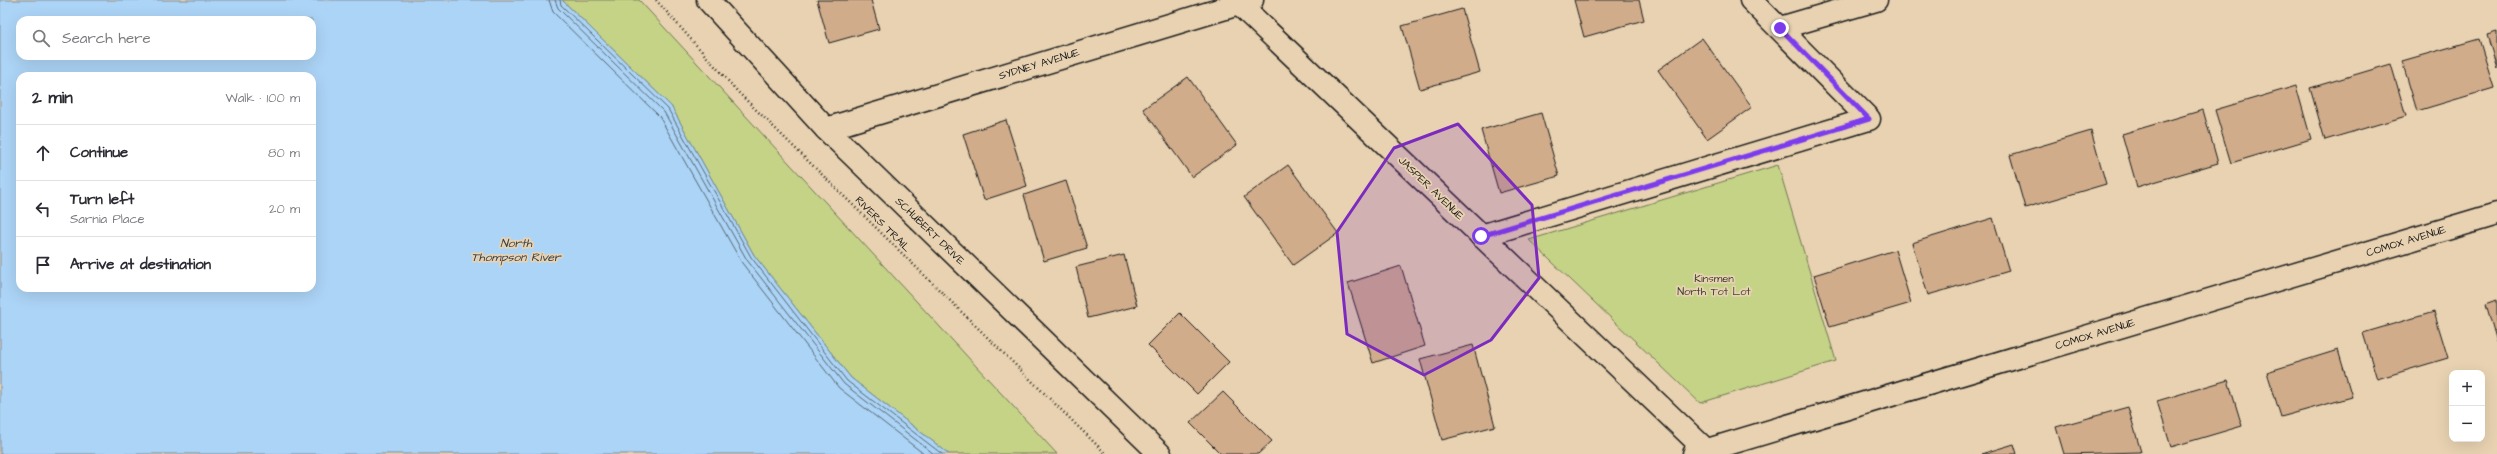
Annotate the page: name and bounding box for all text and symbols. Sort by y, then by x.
search box [16,16,316,60]
route end [1771,19,1789,37]
icon: search [30,27,52,49]
text: Search here [62,28,151,49]
street label: SYDNEY AVENUE [997,44,1082,83]
text: 2 min [32,86,73,110]
text: Walk · 100 m [226,89,300,107]
icon: ahead [32,142,54,164]
text: Continue [70,142,128,163]
text: 80 m [268,144,300,162]
street label: JASPER AVENUE [1395,153,1467,224]
text: Turn left [70,189,134,210]
street label: RIVERS TRAIL [852,193,914,255]
street label: SCHUBERT DRIVE [892,194,968,268]
icon: left [32,198,54,220]
text: 20 m [269,200,300,218]
text: Sarnia Place [70,210,145,228]
street label: COMOX AVENUE [2364,222,2448,260]
route start [1472,227,1490,245]
water label: North Thompson River [471,235,562,266]
icon: arrive [32,254,54,276]
text: Arrive at destination [70,254,211,275]
park label: Kinsmen North Tot Lot [1677,271,1751,299]
street label: COMOX AVENUE [2053,315,2137,353]
map controls [2449,370,2485,442]
button: + [2449,370,2485,406]
button: − [2449,406,2485,442]

